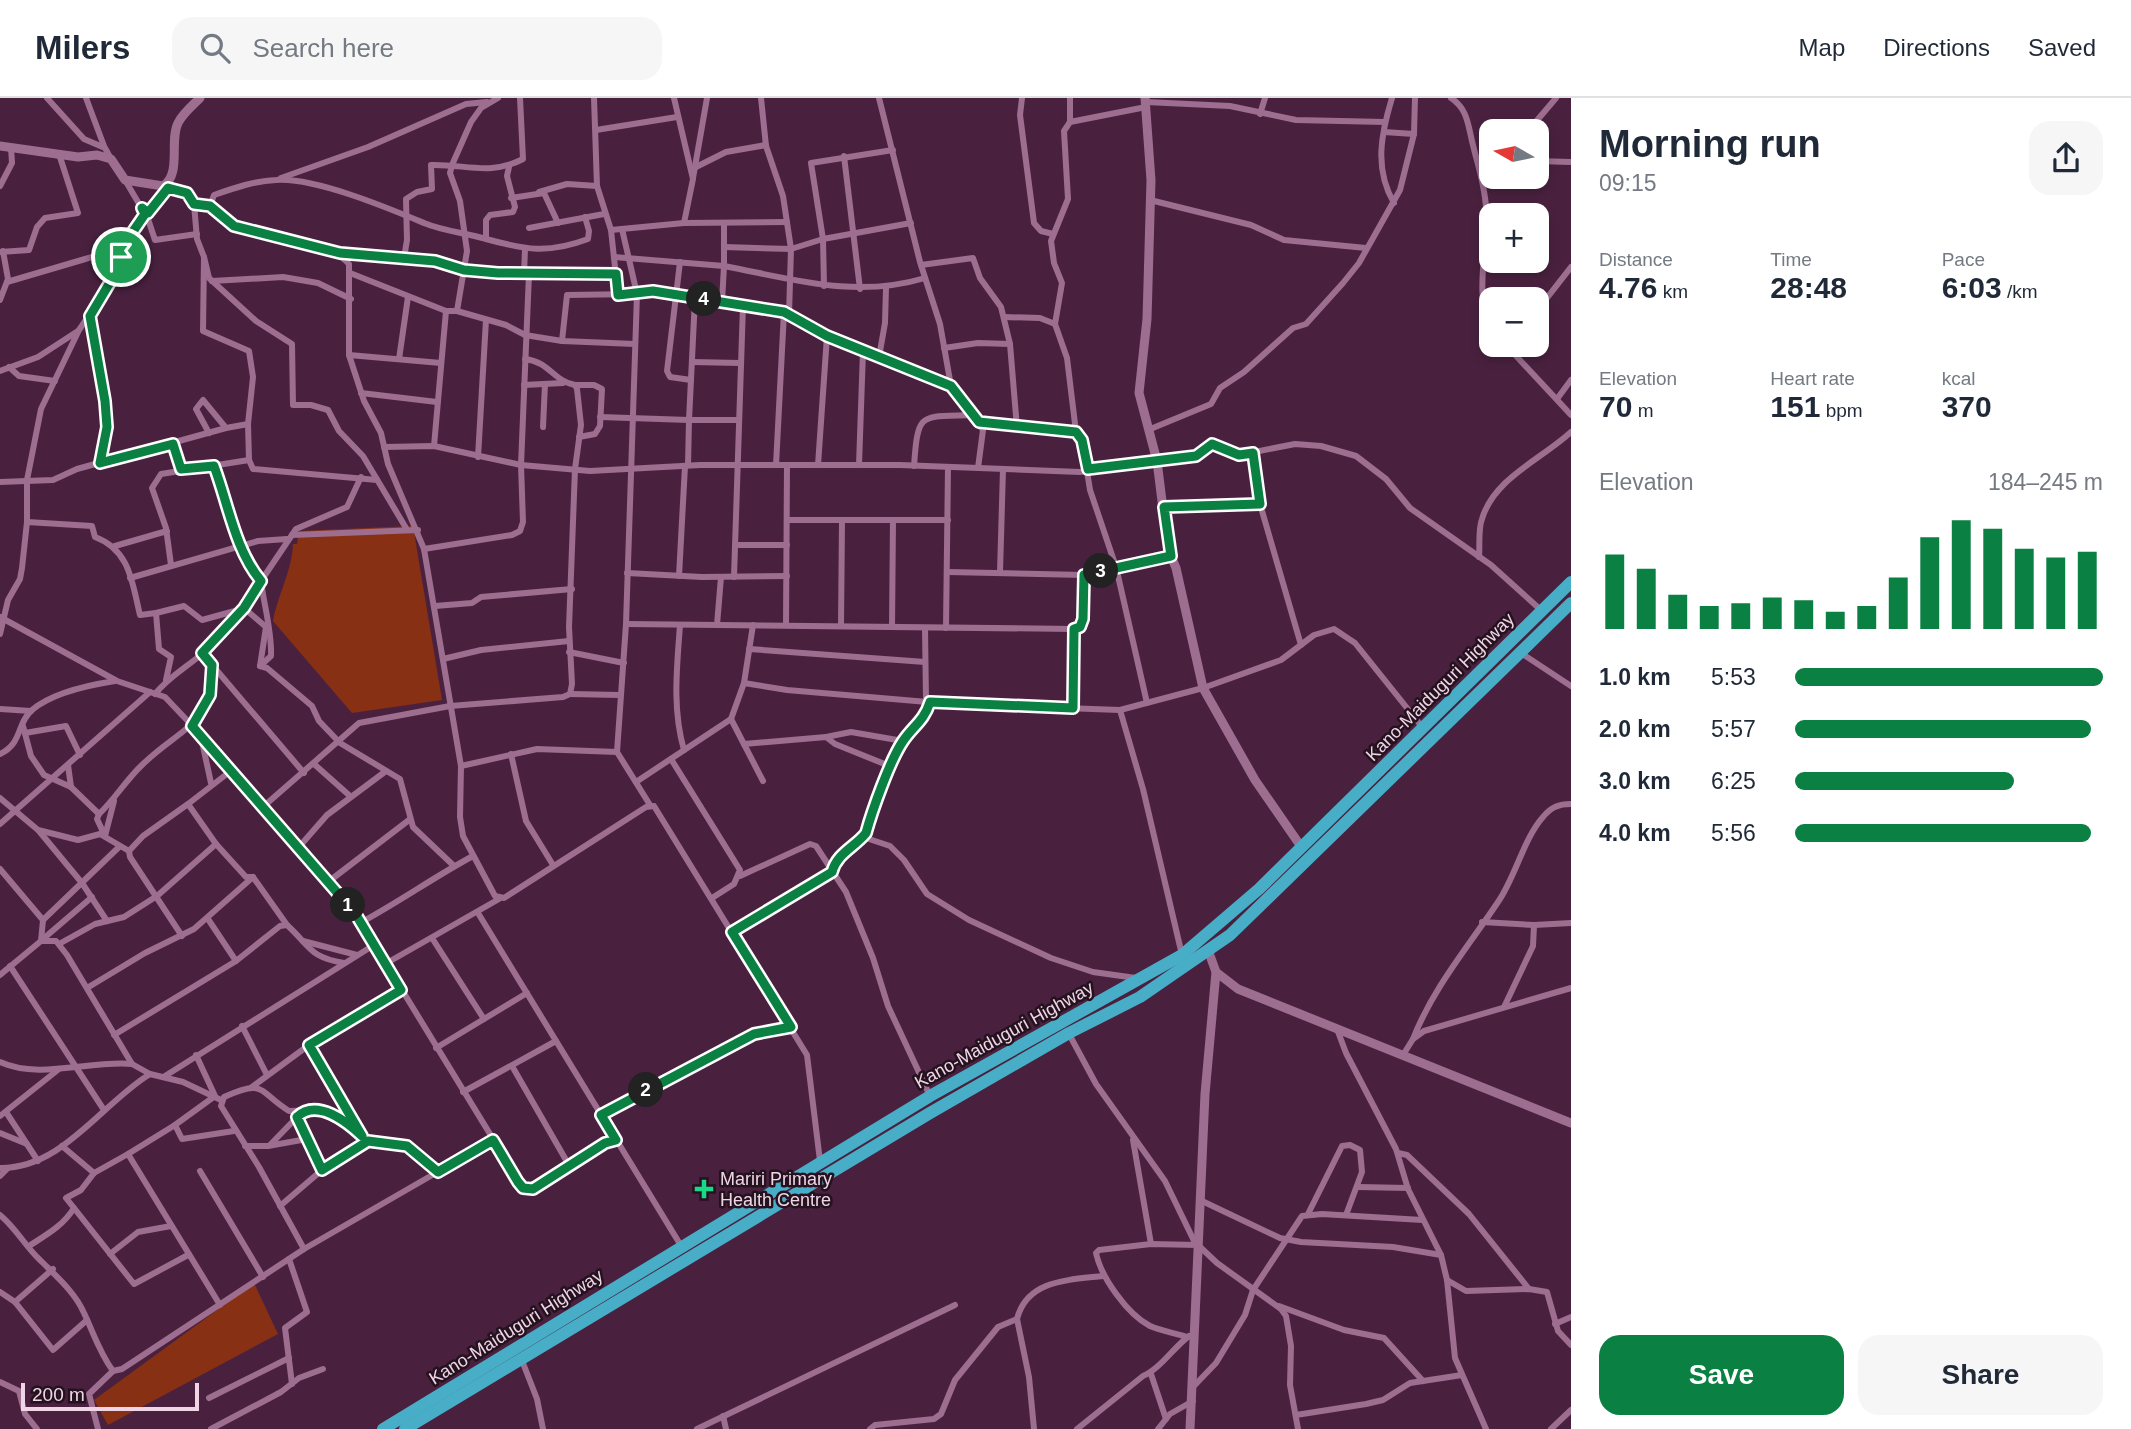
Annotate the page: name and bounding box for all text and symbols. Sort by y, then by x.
search box [172,17,662,80]
text: Milers [35,29,130,66]
icon: search [196,29,234,67]
text: Search here [252,33,394,63]
text: Map [1799,34,1845,61]
text: Directions [1883,34,1990,61]
text: Saved [2028,34,2096,61]
north arrow [1479,119,1549,189]
map controls [1479,119,1549,357]
button: share [2029,121,2103,195]
text: Morning run [1599,123,1821,165]
text: 09:15 [1599,170,1657,196]
button: + [1479,203,1549,273]
pin [91,227,151,287]
icon: arrive [102,238,140,276]
text: Distance [1599,249,1673,270]
text: Time [1770,249,1812,270]
text: Pace [1942,249,1985,270]
text: 4.76 [1599,271,1657,304]
text: 28:48 [1770,271,1847,304]
text: 6:03 [1942,271,2002,304]
text: km [1657,281,1688,302]
text: /km [2002,281,2038,302]
pin: 4 [686,282,722,316]
button: − [1479,287,1549,357]
text: 4 [698,288,709,309]
text: Elevation [1599,368,1677,389]
text: Heart rate [1770,368,1855,389]
text: kcal [1942,368,1975,389]
text: 70 [1599,390,1632,423]
text: 151 [1770,390,1820,423]
text: 370 [1942,390,1992,423]
text: m [1632,400,1653,421]
text: bpm [1820,400,1863,421]
text: Elevation [1599,469,1694,495]
text: 184–245 m [1988,469,2103,495]
pin: 3 [1084,554,1118,588]
text: 3 [1095,560,1106,581]
street label: Kano-Maiduguri Highway [1362,609,1518,765]
text: 1.0 km [1599,664,1671,690]
text: 5:53 [1711,664,1756,690]
text: 2.0 km [1599,716,1671,742]
text: 5:57 [1711,716,1756,742]
text: 3.0 km [1599,768,1671,794]
text: 6:25 [1711,768,1756,794]
text: 4.0 km [1599,820,1671,846]
text: 5:56 [1711,820,1756,846]
pin: 1 [330,888,366,922]
text: 1 [342,894,353,915]
street label: Kano-Maiduguri Highway [911,978,1097,1092]
pin: 2 [628,1072,664,1108]
text: 2 [640,1079,651,1100]
place label: Mariri Primary Health Centre [720,1169,832,1210]
marker: Mariri Primary Health Centre [694,1179,714,1199]
street label: Kano-Maiduguri Highway [425,1265,607,1389]
button: Save [1599,1335,1844,1415]
button: Share [1858,1335,2103,1415]
scale bar [21,1380,200,1412]
text: 200 m [32,1384,85,1405]

